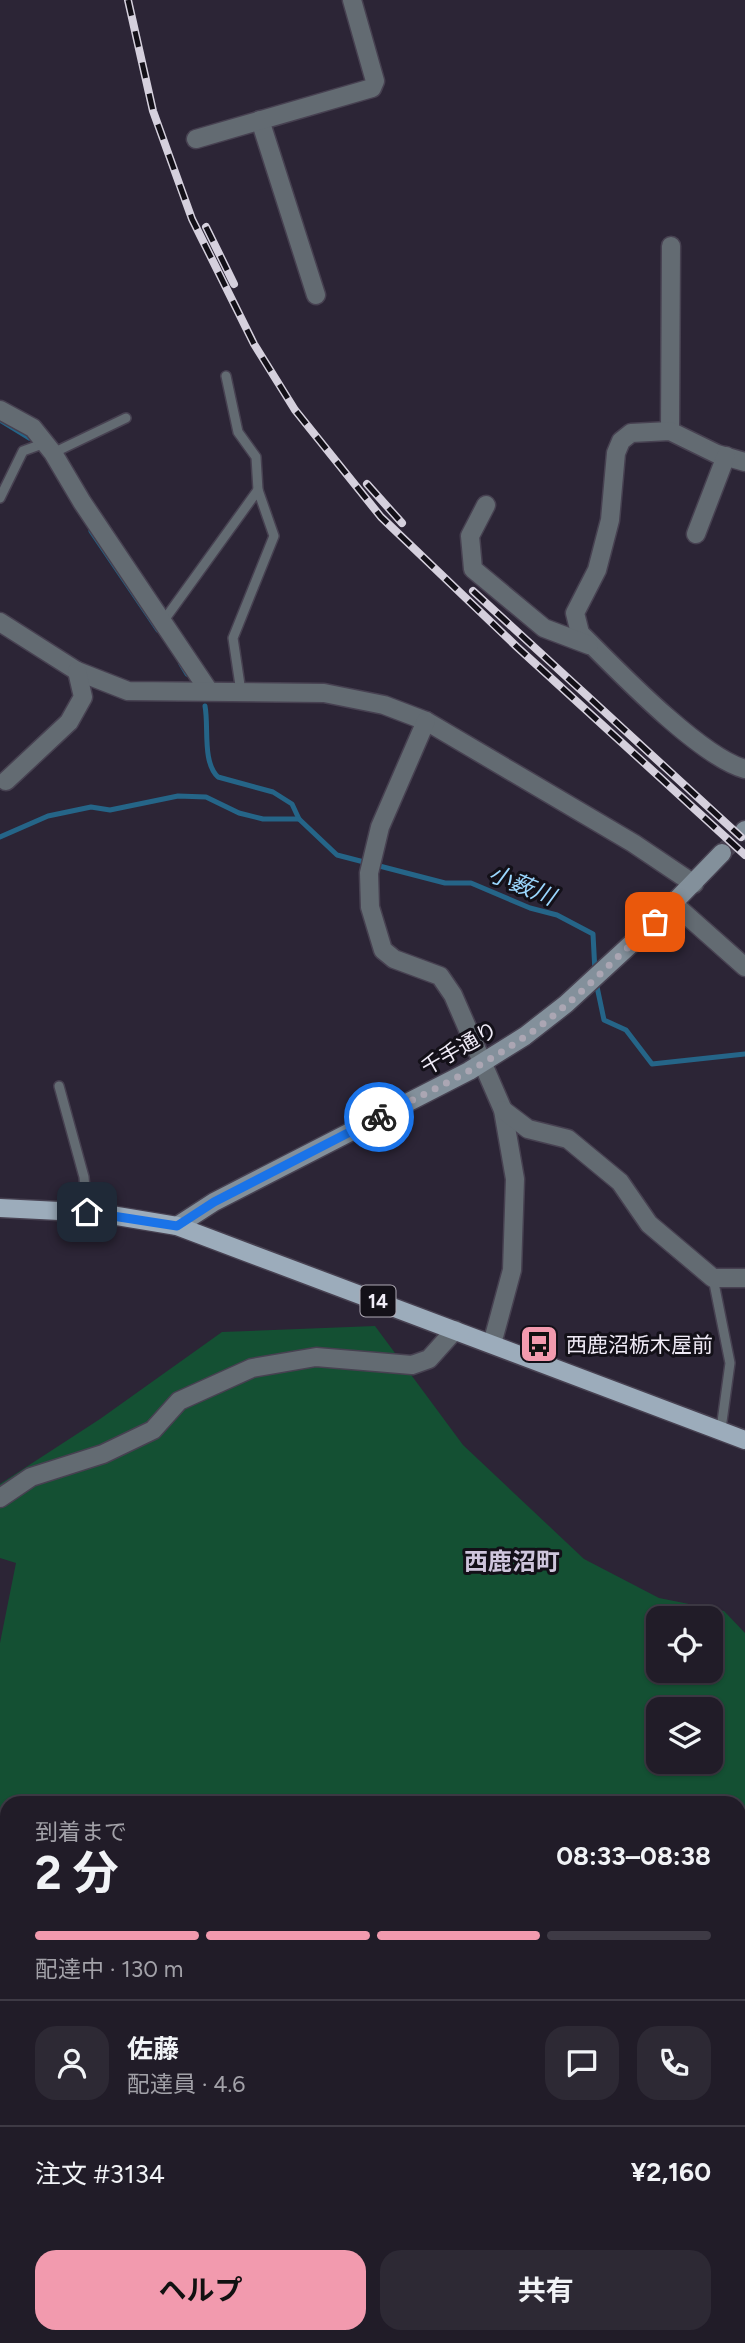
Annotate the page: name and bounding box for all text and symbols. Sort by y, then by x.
water label: 小薮川 [485,859,562,912]
pin [625,892,685,952]
icon: bag [636,903,674,941]
street label: 千手通り [416,1016,502,1080]
courier [344,1082,414,1152]
icon: bike [360,1098,398,1136]
pin [57,1182,117,1242]
icon: home [68,1193,106,1231]
road number: 14 [360,1286,396,1316]
bus stop icon: 西鹿沼栃木屋前 [518,1323,560,1365]
place label: 西鹿沼栃木屋前 [566,1332,713,1357]
district label: 西鹿沼町 [464,1547,560,1576]
map controls [646,1606,723,1774]
button: locate [646,1606,723,1683]
button: layers [646,1697,723,1774]
text: 到着まで [35,1818,127,1846]
text: 08:33–08:38 [556,1840,711,1872]
text: 2 分 [35,1845,119,1901]
text: 配達中 · 130 m [35,1955,183,1983]
button: person [35,2026,109,2100]
button: chat [545,2026,619,2100]
button: phone [637,2026,711,2100]
text: 佐藤 [127,2033,179,2065]
text: 配達員 · 4.6 [127,2070,245,2098]
text: ¥2,160 [631,2156,711,2188]
text: 注文 #3134 [35,2158,165,2190]
button: ヘルプ [35,2250,366,2330]
button: 共有 [380,2250,711,2330]

